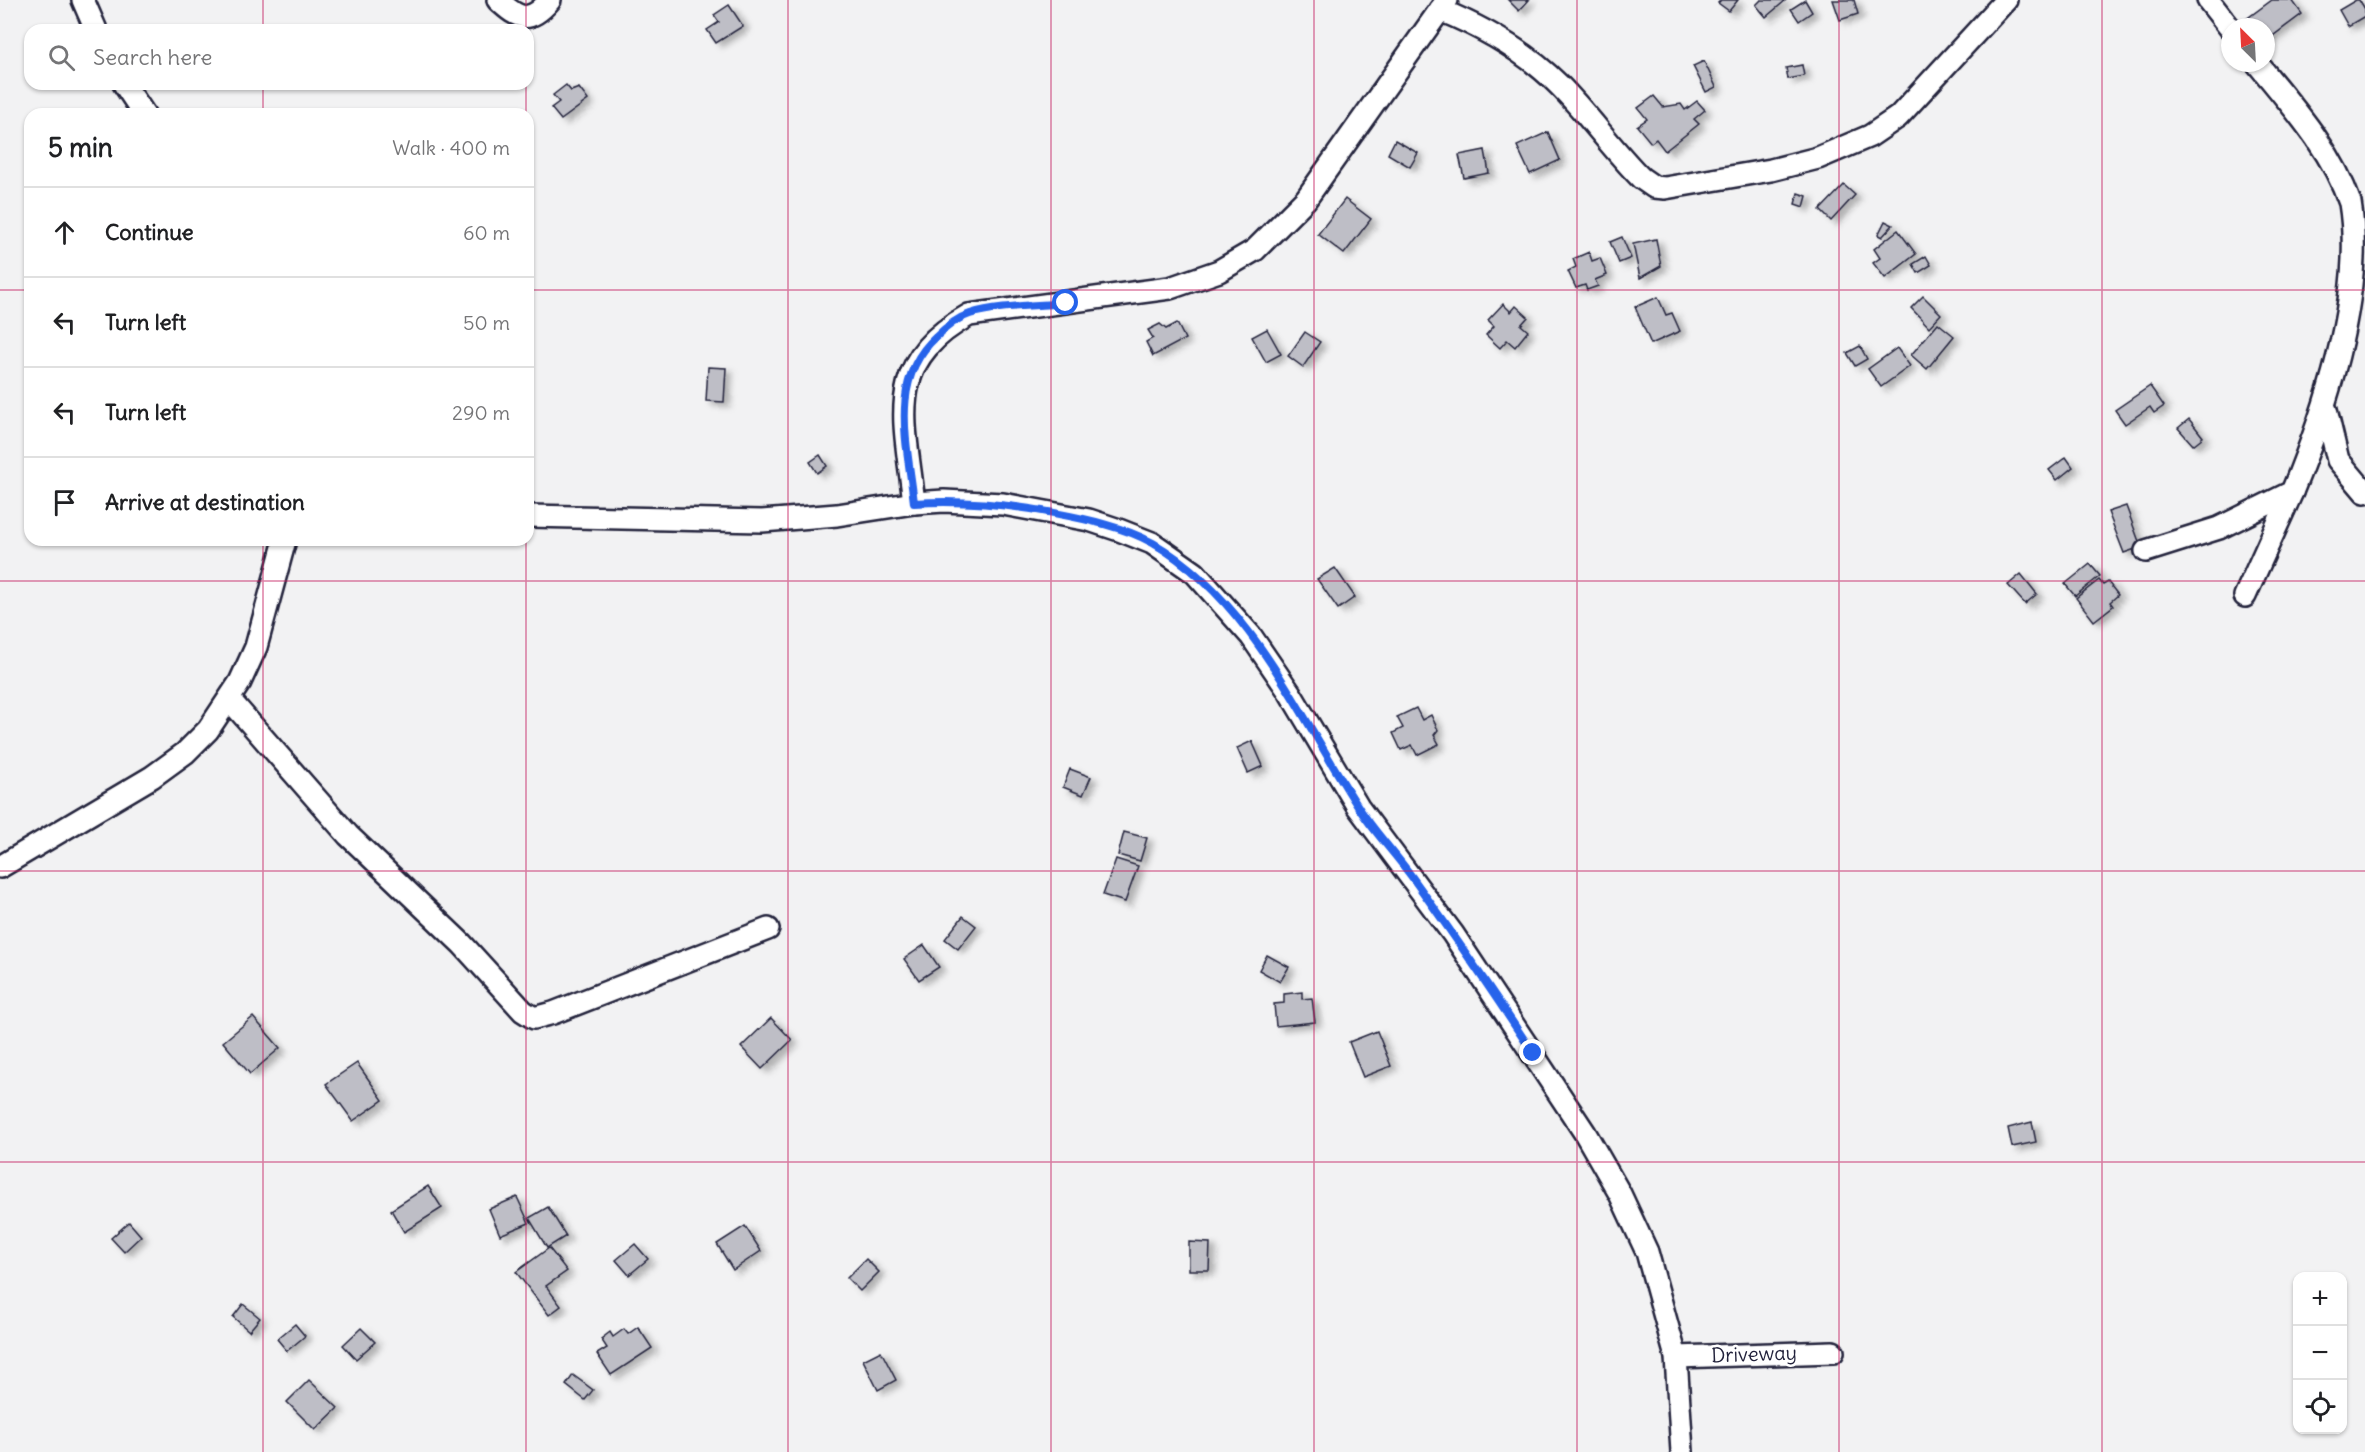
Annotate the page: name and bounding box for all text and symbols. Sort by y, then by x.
north arrow [2221,18,2275,72]
search box [24,24,534,90]
icon: search [45,41,78,74]
text: Search here [93,43,212,71]
text: 5 min [48,131,113,164]
text: Walk · 400 m [392,135,510,160]
icon: ahead [48,216,81,249]
text: Continue [105,218,194,246]
text: 60 m [463,220,510,245]
route start [1052,289,1078,315]
icon: left [48,306,81,339]
text: Turn left [105,308,186,336]
text: 50 m [463,310,510,335]
icon: left [48,396,81,429]
text: Turn left [105,398,186,426]
text: 290 m [452,400,510,425]
icon: arrive [48,486,81,519]
text: Arrive at destination [105,488,305,516]
route end [1519,1039,1545,1065]
map controls [2293,1272,2347,1434]
button: + [2293,1272,2347,1326]
button: − [2293,1326,2347,1380]
street label: Driveway [1711,1340,1797,1367]
button: locate [2293,1380,2347,1434]

